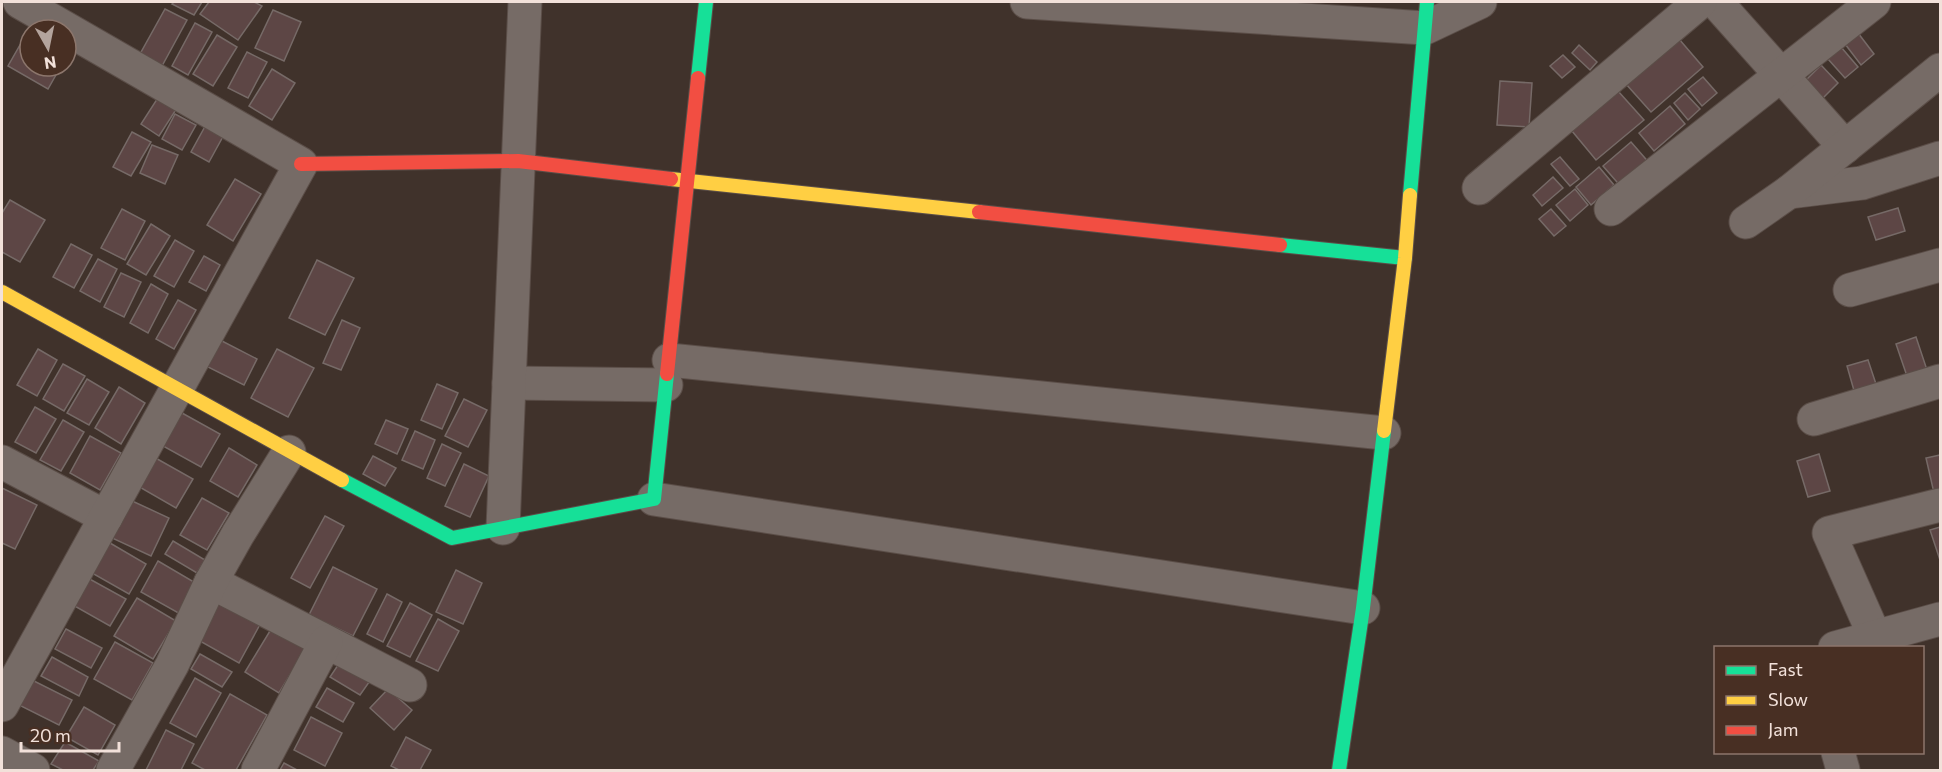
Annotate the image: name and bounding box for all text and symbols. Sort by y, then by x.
north arrow [18,18,78,78]
text: N [43,53,58,74]
legend [1714,646,1924,754]
text: Fast [1768,658,1803,680]
text: Slow [1768,688,1808,710]
scale bar [21,715,118,753]
text: Jam [1768,718,1798,740]
text: 20 m [30,724,71,746]

